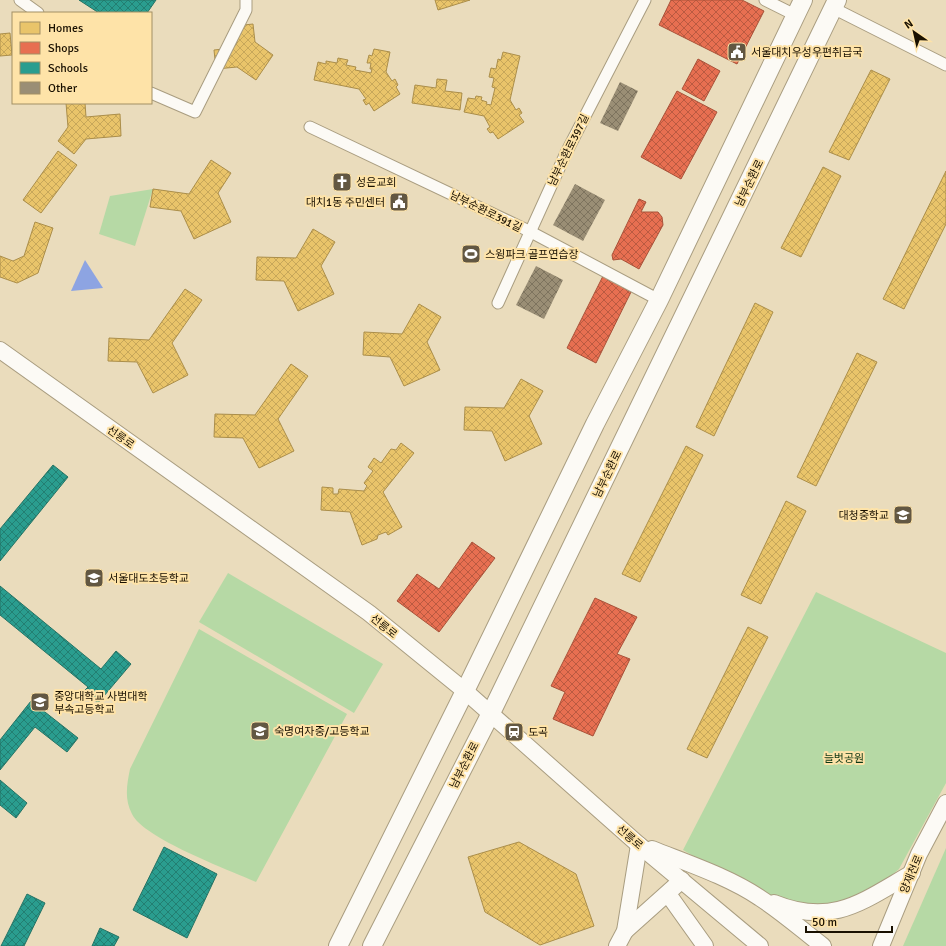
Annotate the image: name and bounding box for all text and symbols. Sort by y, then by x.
legend [12,12,152,104]
north arrow [894,12,934,52]
text: N [902,17,915,32]
text: Homes [48,21,83,36]
text: Shops [48,41,79,56]
public building icon: 서울대치우성우편취급국 [726,41,748,63]
place label: 서울대치우성우편취급국 [751,46,862,59]
text: Schools [48,61,88,76]
text: Other [48,81,78,96]
street label: 남부순환로397길 [545,112,592,188]
street label: 남부순환로 [733,158,766,209]
church icon: 성은교회 [331,171,353,193]
place label: 성은교회 [356,176,396,189]
street label: 남부순환로391길 [448,188,524,235]
public building icon: 대치1동 주민센터 [388,191,410,213]
place label: 대치1동 주민센터 [306,196,385,209]
sports icon: 스윙파크 골프연습장 [460,243,482,265]
place label: 스윙파크 골프연습장 [485,248,579,261]
street label: 선릉로 [105,423,137,451]
street label: 남부순환로 [591,449,624,500]
school or university icon: 대청중학교 [892,504,914,526]
place label: 대청중학교 [838,509,889,522]
school or university icon: 서울대도초등학교 [83,567,105,589]
place label: 서울대도초등학교 [108,572,189,585]
street label: 선릉로 [368,612,400,641]
place label: 중앙대학교 사범대학 부속고등학교 [54,690,148,716]
school or university icon: 중앙대학교 사범대학 부속고등학교 [29,691,51,713]
school or university icon: 숙명여자중/고등학교 [249,720,271,742]
station icon: 도곡 [503,721,525,743]
place label: 숙명여자중/고등학교 [274,725,370,738]
place label: 도곡 [528,726,548,739]
street label: 남부순환로 [447,740,482,791]
park label: 늘벗공원 [824,752,864,765]
street label: 선릉로 [614,823,645,852]
street label: 양재천로 [898,853,925,895]
scale bar [806,908,892,934]
text: 50 m [812,915,837,930]

